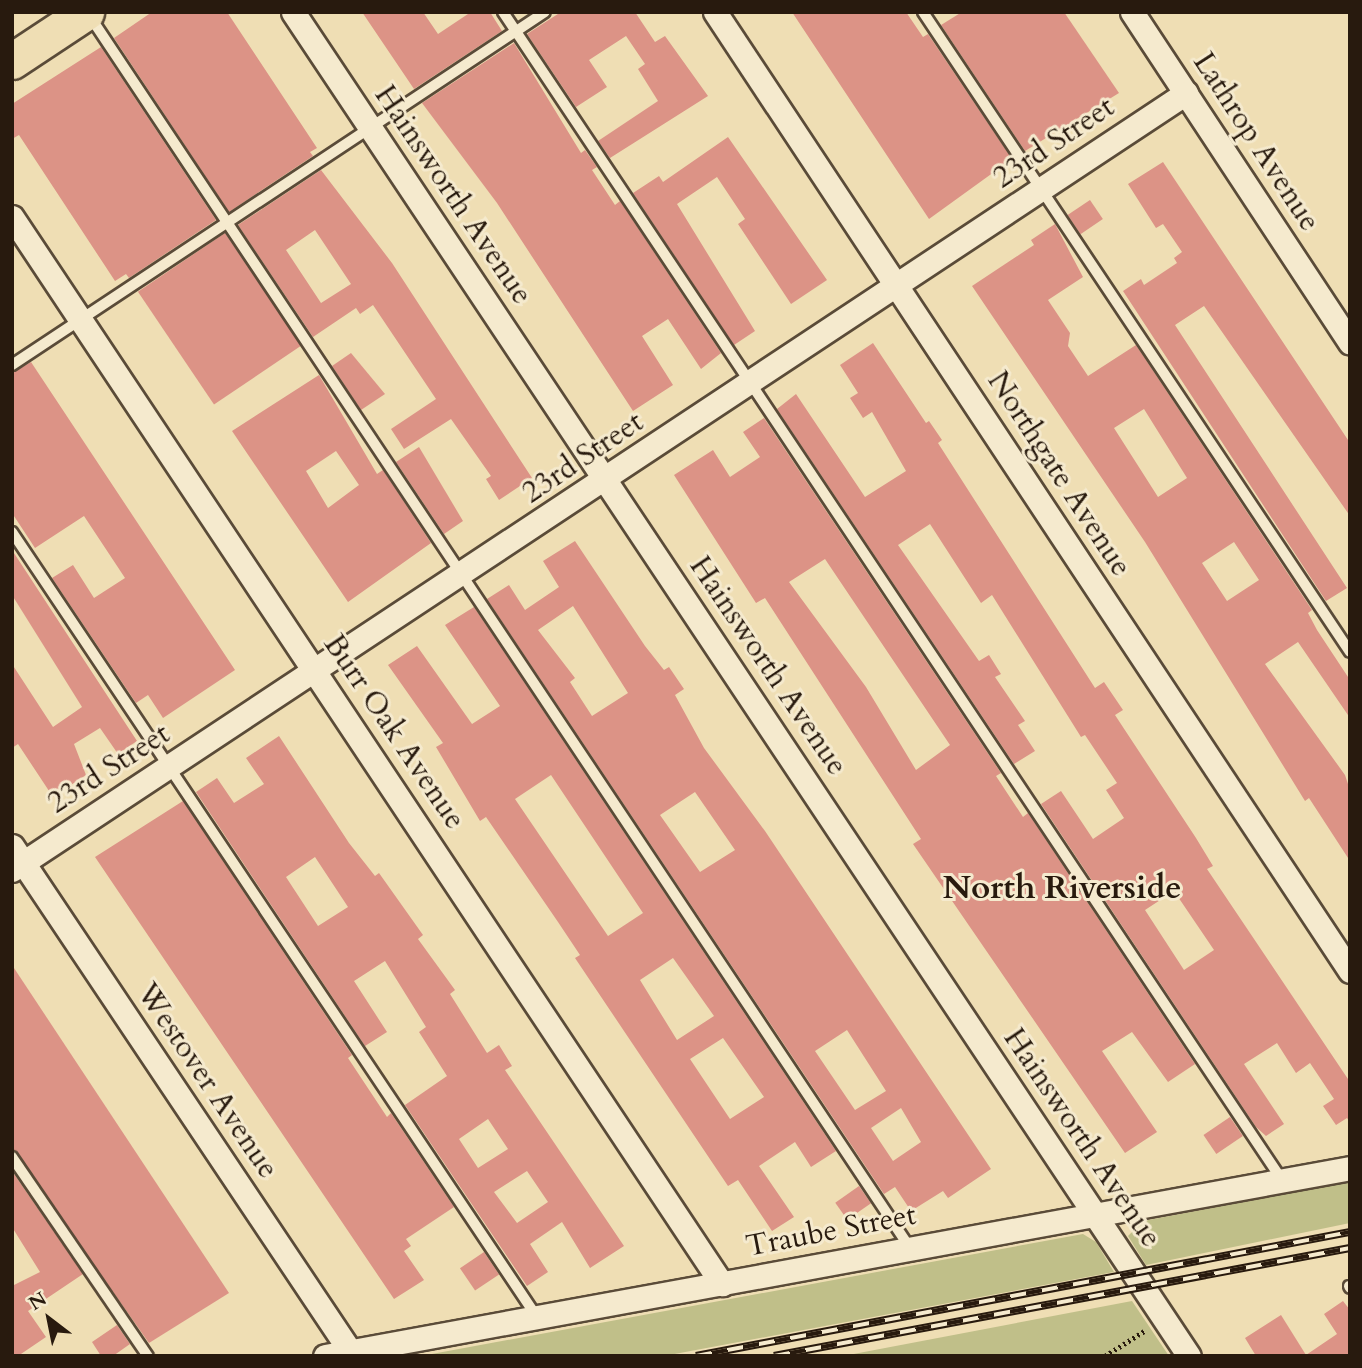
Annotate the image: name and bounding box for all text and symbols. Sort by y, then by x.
street label: Lathrop Avenue [1185,46,1327,238]
street label: Hainsworth Avenue [366,79,540,311]
street label: 23rd Street [987,90,1121,196]
street label: Northgate Avenue [979,365,1139,583]
street label: 23rd Street [516,405,650,511]
street label: Hainsworth Avenue [681,550,855,782]
street label: Burr Oak Avenue [316,628,472,836]
street label: 23rd Street [41,716,177,822]
district label: North Riverside [942,868,1182,908]
street label: Westover Avenue [128,977,286,1185]
street label: Hainsworth Avenue [995,1022,1169,1254]
street label: Traube Street [743,1197,919,1265]
north arrow [14,1284,84,1354]
text: N [24,1286,52,1317]

